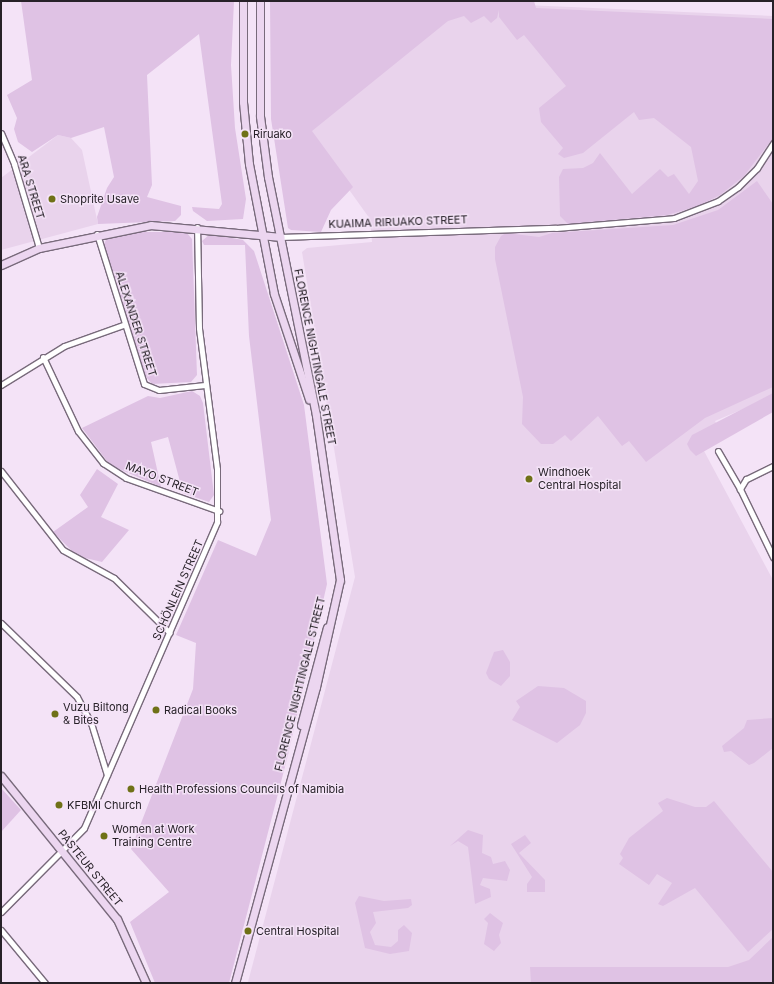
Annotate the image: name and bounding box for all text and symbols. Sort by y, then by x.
place label: Riruako [253,127,292,141]
marker: Riruako [240,129,250,139]
street label: ARA STREET [15,153,47,221]
place label: Shoprite Usave [60,192,139,206]
marker: Shoprite Usave [47,194,57,204]
street label: KUAIMA RIRUAKO STREET [328,213,468,231]
street label: FLORENCE NIGHTINGALE STREET [291,268,339,446]
street label: ALEXANDER STREET [113,270,159,378]
street label: MAYO STREET [124,459,200,499]
place label: Windhoek Central Hospital [538,466,621,492]
marker: Windhoek Central Hospital [523,473,535,485]
street label: SCHÖNLEIN STREET [150,538,206,642]
street label: FLORENCE NIGHTINGALE STREET [272,595,328,773]
place label: Vuzu Biltong & Bites [63,701,129,727]
place label: Radical Books [164,703,237,717]
marker: Radical Books [151,705,161,715]
marker: Vuzu Biltong & Bites [50,709,60,719]
place label: Health Professions Councils of Namibia [139,782,344,796]
marker: Health Professions Councils of Namibia [126,784,136,794]
place label: KFBMI Church [67,798,142,812]
marker: KFBMI Church [54,800,64,810]
place label: Women at Work Training Centre [112,823,195,849]
street label: PASTEUR STREET [55,827,125,909]
marker: Women at Work Training Centre [99,831,109,841]
place label: Central Hospital [256,924,339,938]
marker: Central Hospital [243,926,253,936]

